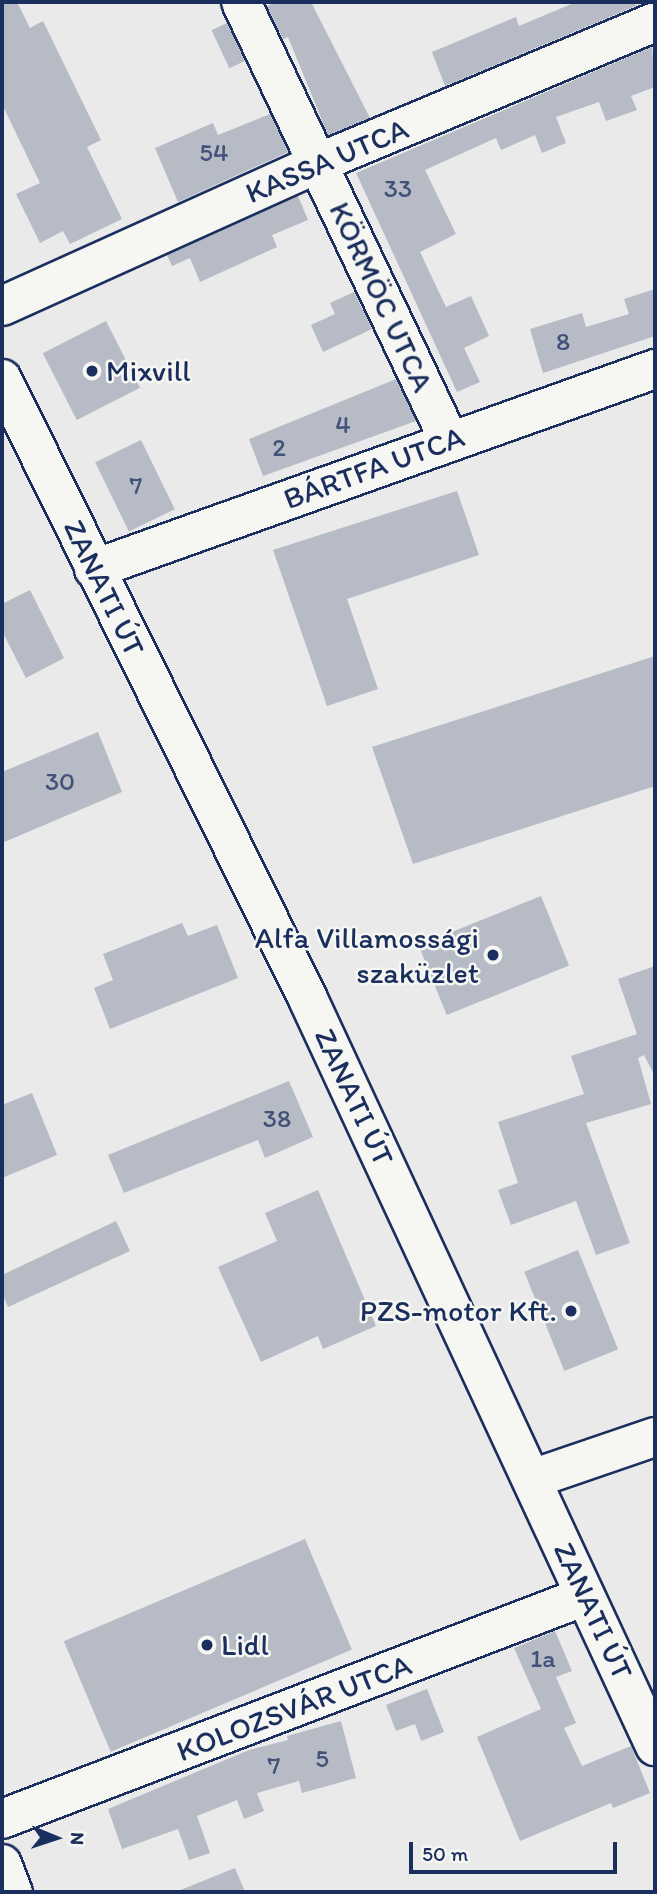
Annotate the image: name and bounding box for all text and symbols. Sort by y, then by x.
street label: KASSA UTCA [240,111,414,211]
house number: 54 [199,137,229,169]
house number: 33 [384,173,412,205]
street label: KÖRMÖC UTCA [321,196,441,398]
house number: 8 [556,326,570,358]
place label: Mixvill [106,353,191,389]
marker: Mixvill [84,363,100,379]
house number: 4 [335,409,351,441]
street label: BÁRTFA UTCA [279,419,469,517]
house number: 2 [272,432,286,464]
house number: 7 [130,470,142,502]
street label: ZANATI ÚT [56,514,152,662]
house number: 30 [45,766,75,798]
place label: Alfa Villamossági szaküzlet [255,920,479,990]
marker: Alfa Villamossági szaküzlet [485,947,501,963]
street label: ZANATI ÚT [307,1023,401,1171]
house number: 38 [263,1103,291,1135]
place label: PZS-motor Kft. [360,1293,557,1329]
marker: PZS-motor Kft. [563,1303,579,1319]
street label: ZANATI ÚT [546,1537,640,1685]
place label: Lidl [221,1627,269,1663]
marker: Lidl [199,1637,215,1653]
house number: 1a [530,1643,556,1675]
street label: KOLOZSVÁR UTCA [172,1647,416,1769]
house number: 5 [315,1743,329,1775]
house number: 7 [268,1750,280,1782]
north arrow [21,1803,91,1873]
scale bar [412,1828,620,1872]
text: N [66,1832,89,1846]
text: 50 m [422,1841,468,1866]

